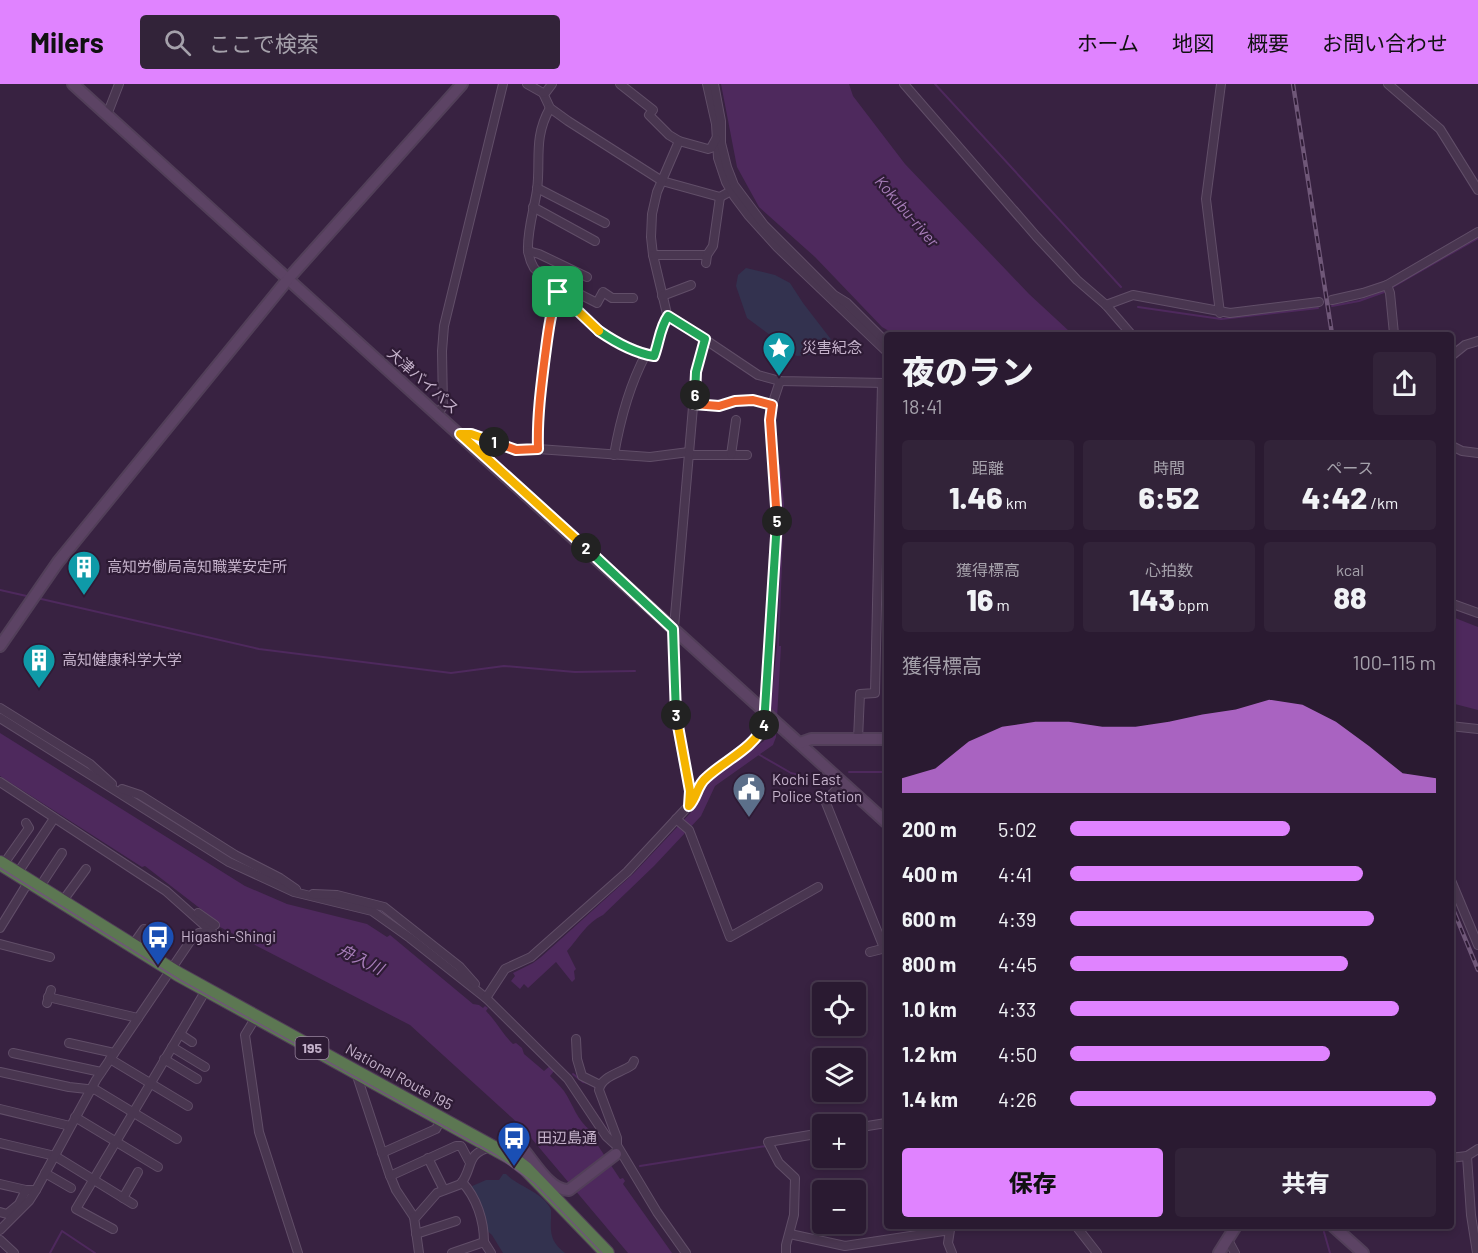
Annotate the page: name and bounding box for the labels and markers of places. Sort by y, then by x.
pin [532,266,583,317]
place icon: 災害紀念 [761,330,797,377]
place label: 災害紀念 [802,338,862,356]
pin: 6 [680,380,710,410]
pin: 1 [479,427,509,457]
pin: 5 [762,506,792,536]
pin: 2 [571,533,601,563]
building icon: 高知労働局高知職業安定所 [66,549,102,596]
place label: 高知労働局高知職業安定所 [107,557,287,575]
building icon: 高知健康科学大学 [21,642,57,689]
place label: 高知健康科学大学 [62,650,182,668]
pin: 3 [661,700,691,730]
pin: 4 [749,710,779,740]
place label: Kochi East Police Station [772,770,862,805]
public building icon: Kochi East Police Station [731,771,767,818]
bus stop icon: Higashi-Shingi [140,919,176,966]
place label: Higashi-Shingi [181,927,276,945]
bus stop icon: 田辺島通 [496,1120,532,1167]
place label: 田辺島通 [537,1128,597,1146]

